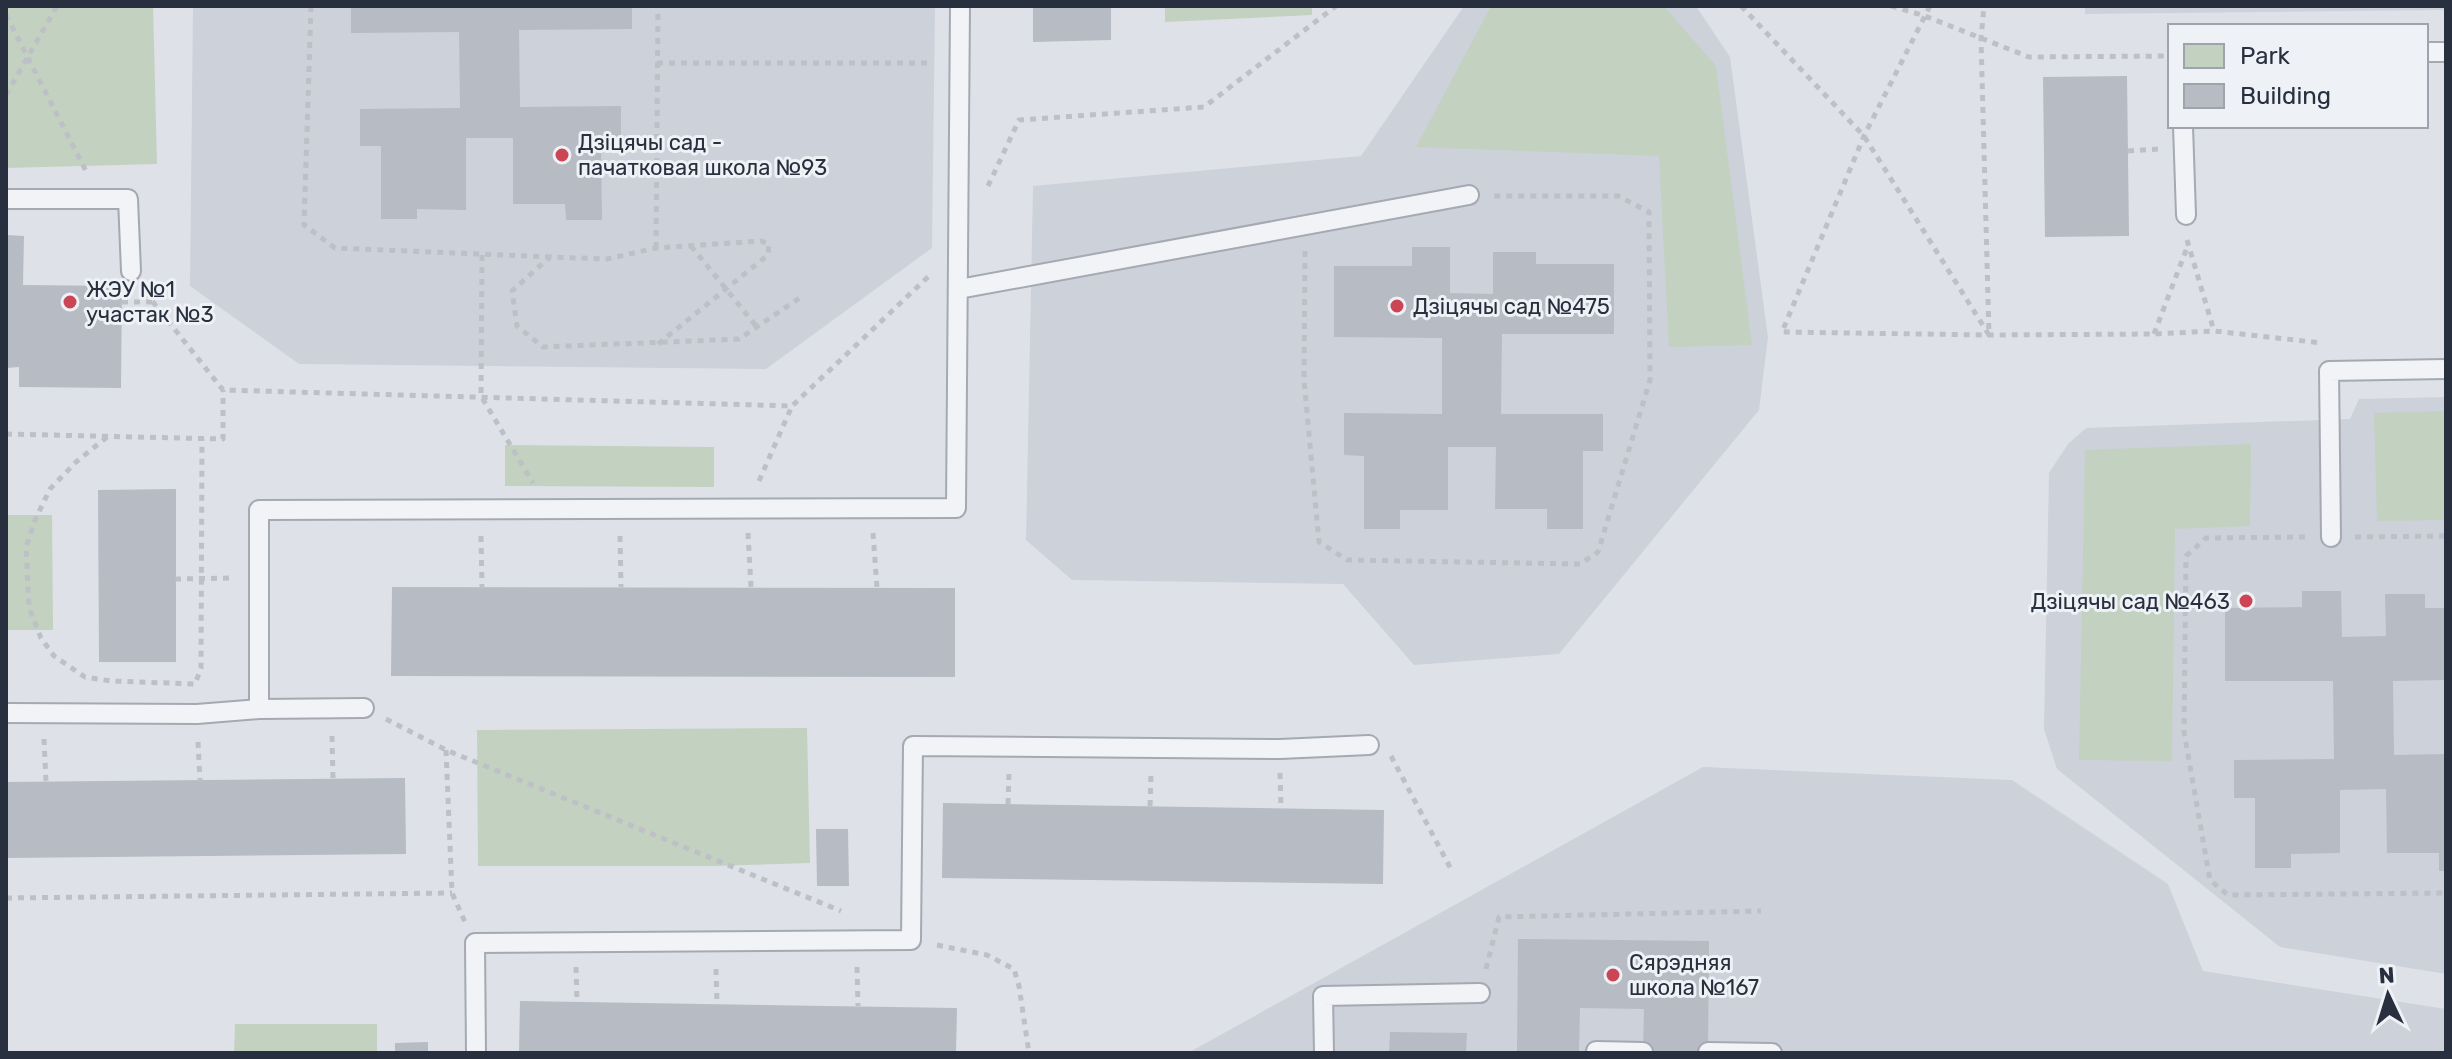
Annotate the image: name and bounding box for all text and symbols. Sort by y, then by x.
legend [2168,24,2428,128]
text: Park [2240,42,2291,70]
text: Building [2240,82,2331,110]
place label: Дзіцячы сад - пачатковая школа №93 [578,129,827,181]
marker: Дзіцячы сад - пачатковая школа №93 [553,146,571,164]
place label: ЖЭУ №1 участак №3 [86,276,214,328]
marker: ЖЭУ №1 участак №3 [61,293,79,311]
place label: Дзіцячы сад №475 [1413,293,1610,320]
marker: Дзіцячы сад №475 [1388,297,1406,315]
place label: Дзіцячы сад №463 [2031,588,2230,615]
marker: Дзіцячы сад №463 [2237,592,2255,610]
place label: Сярэдняя школа №167 [1629,949,1759,1001]
north arrow [2348,955,2428,1035]
text: N [2378,962,2395,990]
marker: Сярэдняя школа №167 [1604,966,1622,984]

